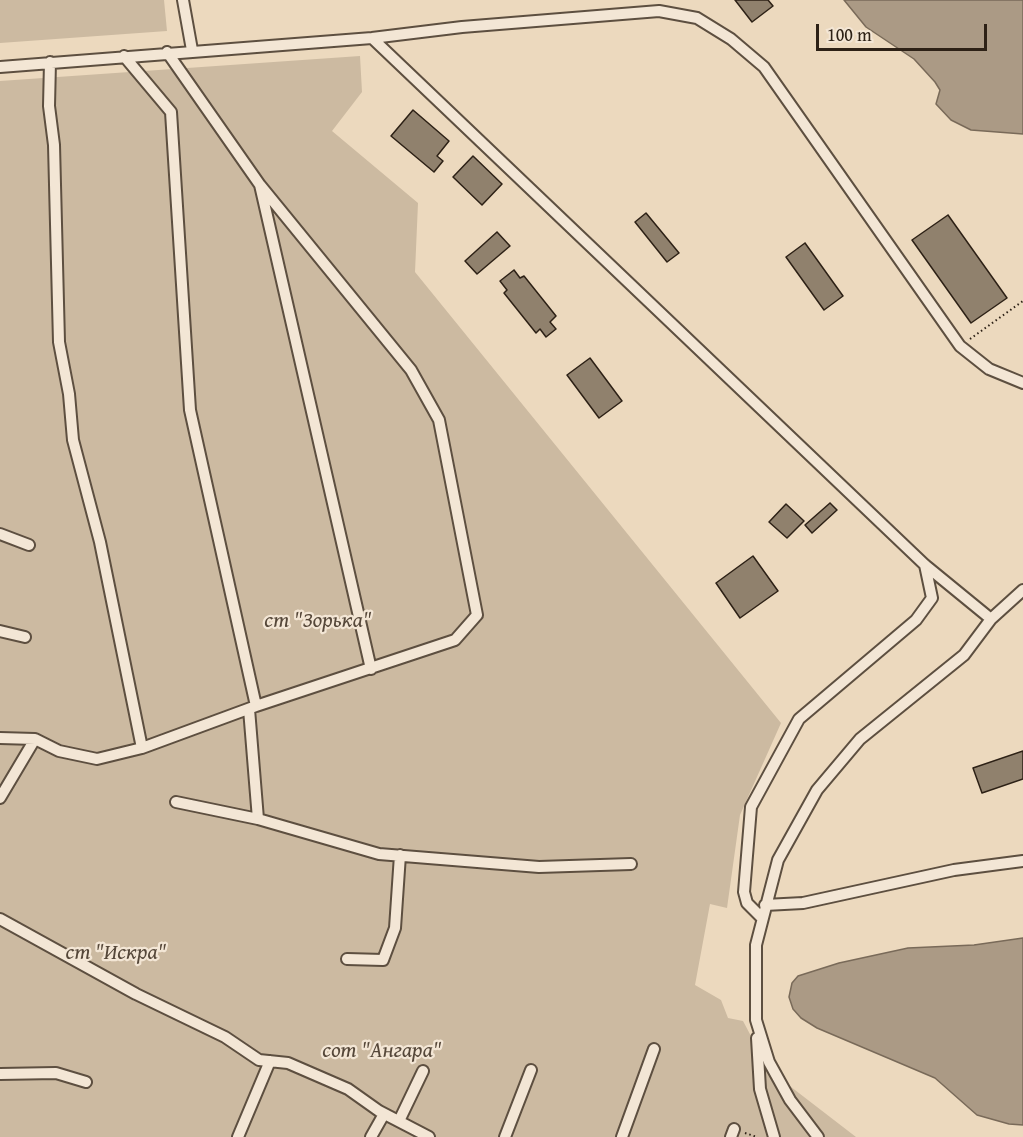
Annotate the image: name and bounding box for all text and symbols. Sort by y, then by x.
scale bar [819,12,990,50]
text: 100 m [827,21,872,48]
park label: ст "Зорька" [264,608,372,634]
park label: ст "Искра" [66,940,166,966]
park label: сот "Ангара" [322,1038,442,1064]

